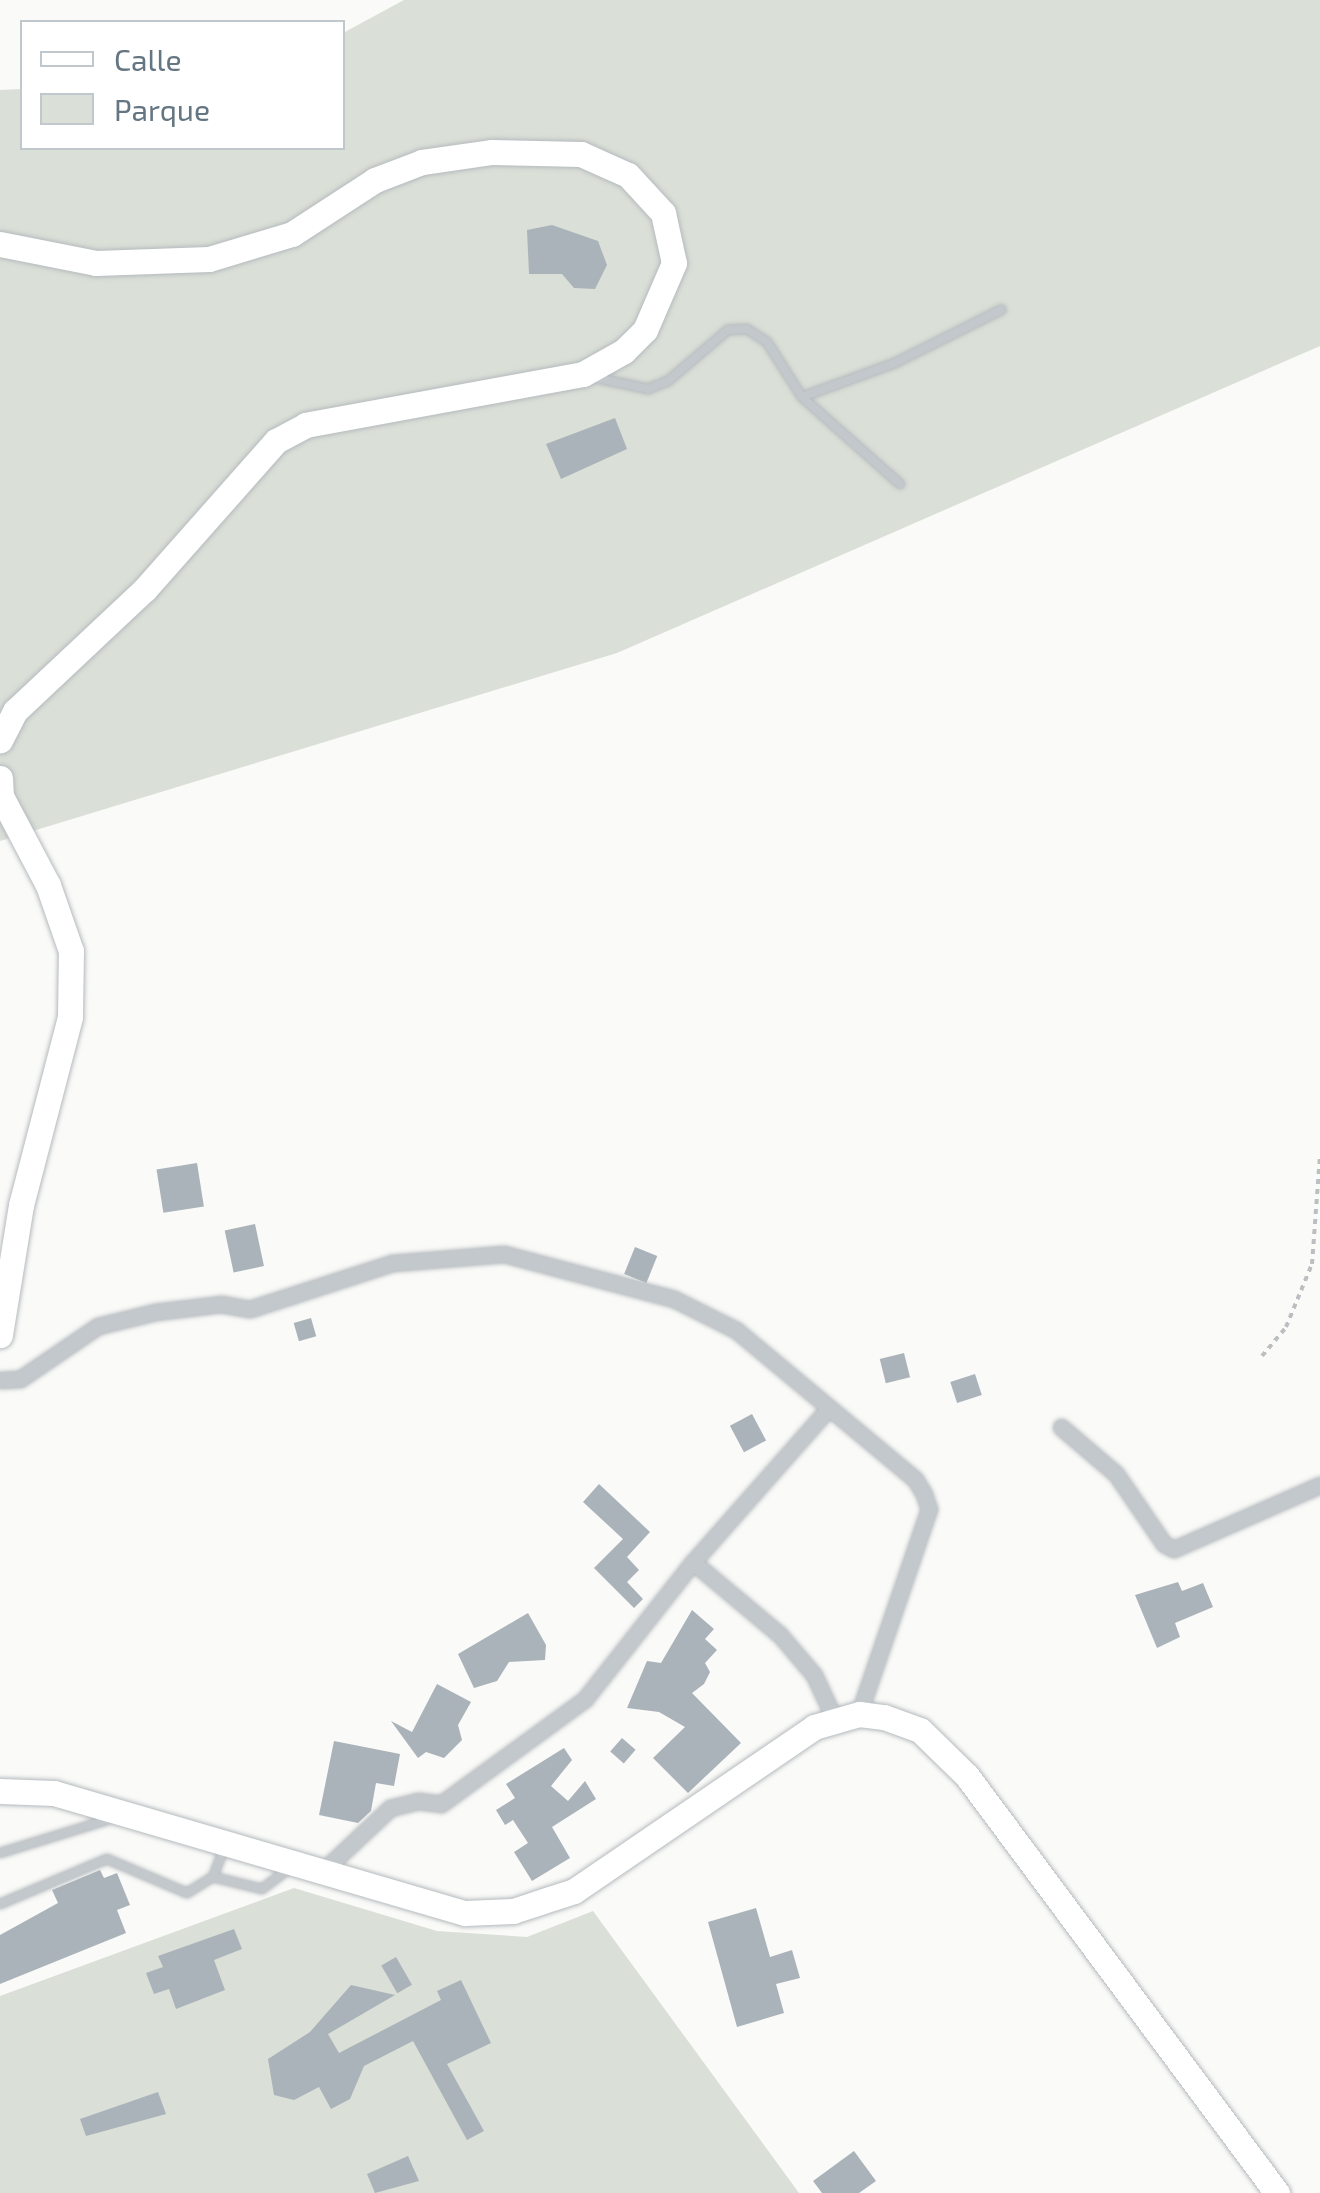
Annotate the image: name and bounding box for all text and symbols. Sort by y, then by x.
legend [20,20,345,150]
text: Calle [114,41,182,77]
text: Parque [114,91,210,127]

